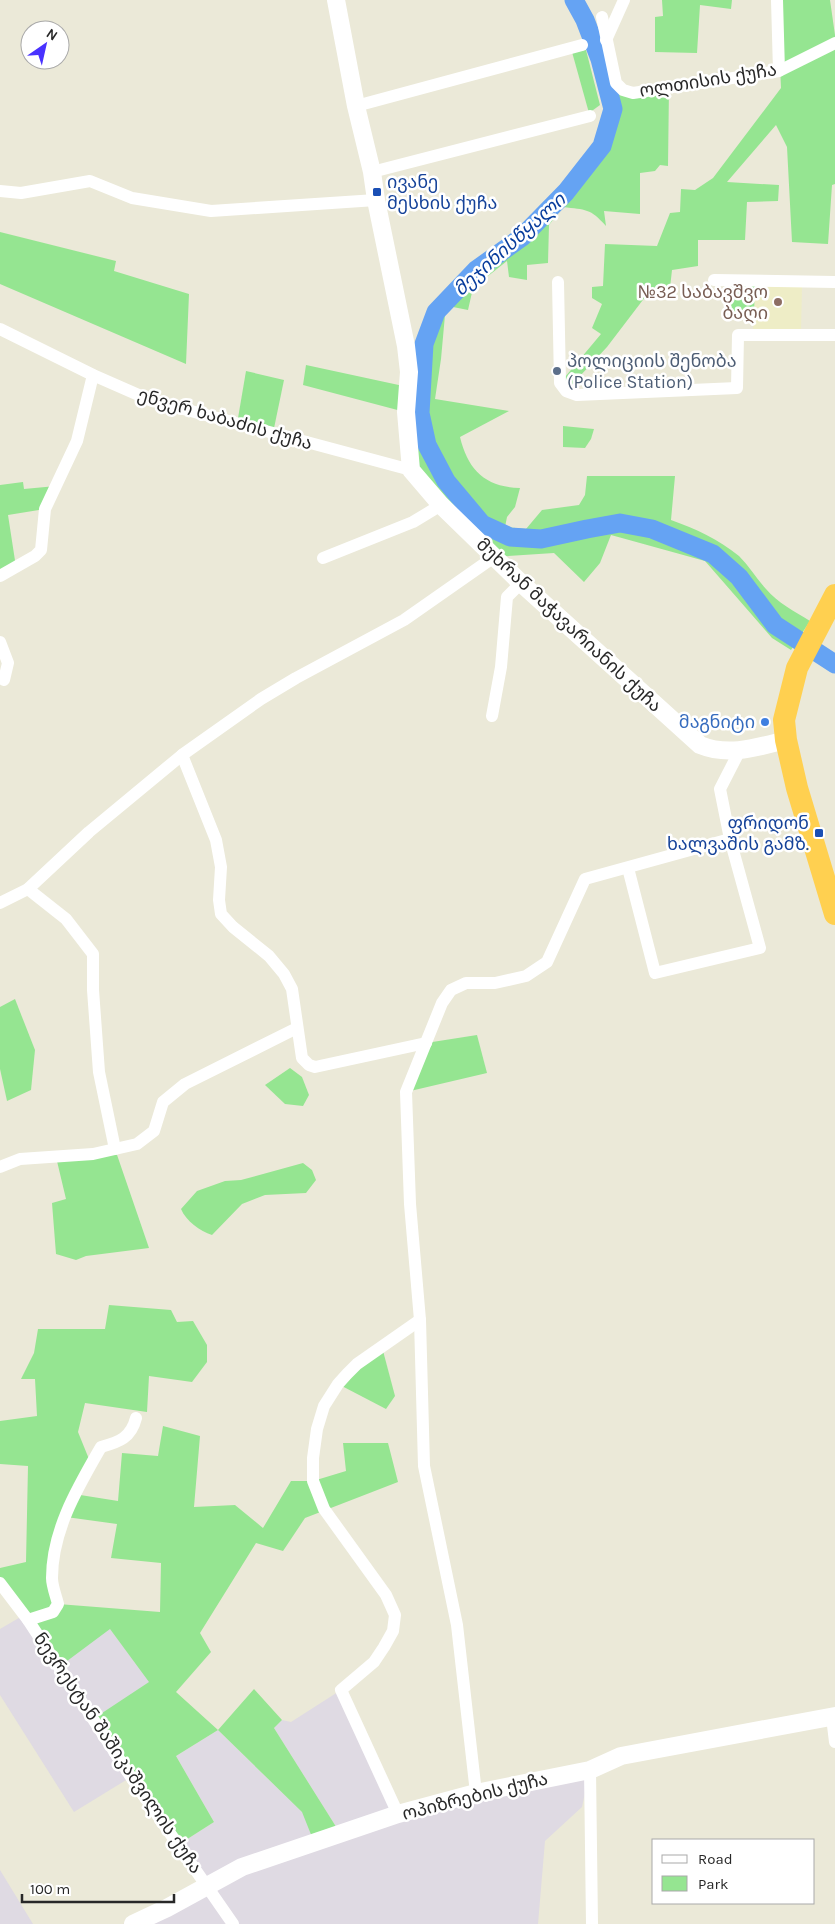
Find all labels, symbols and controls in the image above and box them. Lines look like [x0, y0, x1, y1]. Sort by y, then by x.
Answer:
north arrow [20, 20, 70, 70]
text: N [43, 25, 61, 44]
street label: ოლთისის ქუჩა [638, 58, 778, 102]
place label: ივანე მესხის ქუჩა [387, 171, 497, 214]
marker: ივანე მესხის ქუჩა [371, 186, 383, 198]
water label: მეჯინისწყალი [449, 188, 571, 301]
place label: №32 საბავშვო ბაღი [638, 281, 768, 324]
marker: №32 საბავშვო ბაღი [772, 296, 784, 308]
place label: პოლიციის შენობა (Police Station) [567, 350, 737, 393]
marker: პოლიციის შენობა (Police Station) [551, 365, 563, 377]
street label: ენვერ ხაბაძის ქუჩა [135, 383, 315, 455]
street label: მუხრან მაჭავარიანის ქუჩა [472, 533, 666, 717]
place label: მაგნიტი [679, 711, 755, 733]
marker: მაგნიტი [759, 716, 771, 728]
place label: ფრიდონ ხალვაშის გამზ. [667, 812, 809, 855]
marker: ფრიდონ ხალვაშის გამზ. [813, 827, 825, 839]
street label: ნევრესტან შაშიკაშვილის ქუჩა [29, 1628, 207, 1878]
street label: ოპიზრების ქუჩა [400, 1767, 550, 1825]
legend [652, 1839, 815, 1904]
text: Road [698, 1850, 733, 1868]
scale bar [22, 1872, 175, 1904]
text: Park [698, 1875, 728, 1893]
text: 100 m [30, 1880, 70, 1898]

